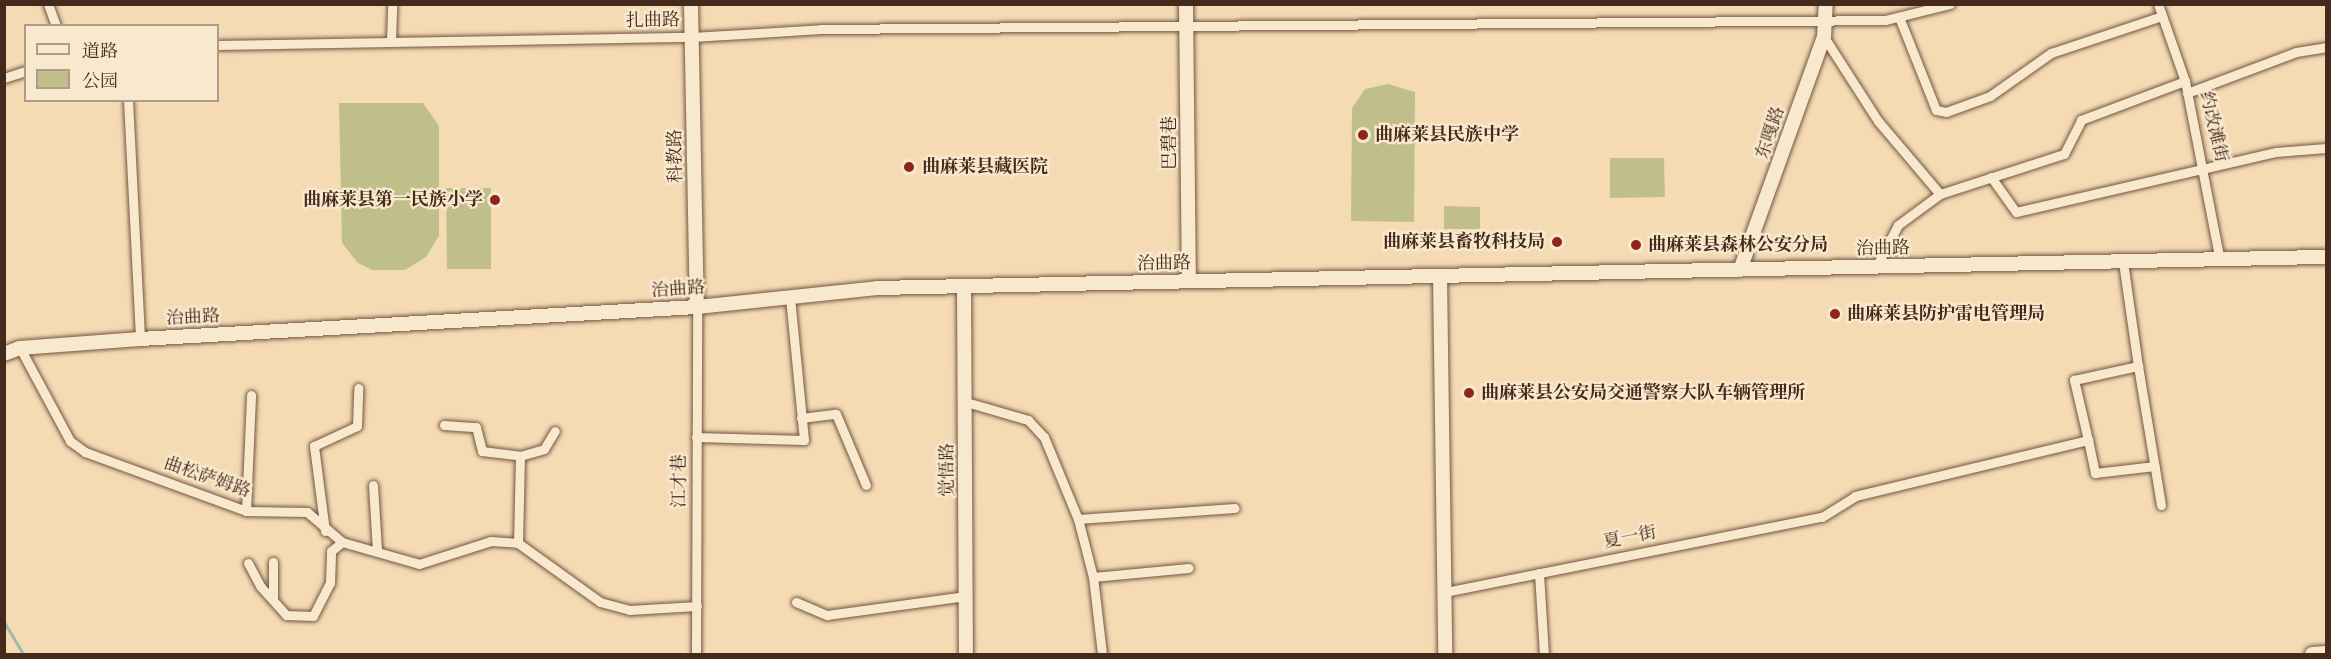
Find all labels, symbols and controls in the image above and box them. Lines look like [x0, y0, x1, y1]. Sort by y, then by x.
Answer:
street label: 扎曲路 [626, 10, 680, 32]
legend [24, 24, 219, 102]
text: 道路 [82, 43, 118, 61]
text: 公园 [82, 73, 118, 91]
street label: 约改滩街 [2194, 89, 2232, 165]
street label: 东嘎路 [1752, 104, 1790, 162]
street label: 巴碧巷 [1159, 116, 1181, 170]
place label: 曲麻莱县民族中学 [1375, 124, 1519, 146]
marker: 曲麻莱县民族中学 [1356, 128, 1370, 142]
street label: 科教路 [665, 129, 687, 183]
place label: 曲麻莱县藏医院 [922, 156, 1048, 178]
marker: 曲麻莱县藏医院 [900, 158, 918, 176]
place label: 曲麻莱县第一民族小学 [303, 189, 483, 211]
marker: 曲麻莱县第一民族小学 [488, 193, 502, 207]
place label: 曲麻莱县畜牧科技局 [1383, 231, 1545, 253]
place label: 曲麻莱县森林公安分局 [1648, 234, 1828, 256]
marker: 曲麻莱县畜牧科技局 [1550, 235, 1564, 249]
marker: 曲麻莱县森林公安分局 [1629, 238, 1643, 252]
street label: 治曲路 [1856, 238, 1910, 260]
street label: 治曲路 [1137, 253, 1191, 275]
street label: 治曲路 [650, 277, 706, 303]
place label: 曲麻莱县防护雷电管理局 [1847, 303, 2045, 325]
street label: 治曲路 [165, 306, 221, 330]
marker: 曲麻莱县防护雷电管理局 [1828, 307, 1842, 321]
place label: 曲麻莱县公安局交通警察大队车辆管理所 [1481, 382, 1805, 404]
marker: 曲麻莱县公安局交通警察大队车辆管理所 [1462, 386, 1476, 400]
street label: 觉悟路 [937, 443, 959, 497]
street label: 曲松萨姆路 [161, 453, 253, 503]
street label: 江才巷 [669, 454, 691, 508]
street label: 夏一街 [1601, 522, 1659, 554]

